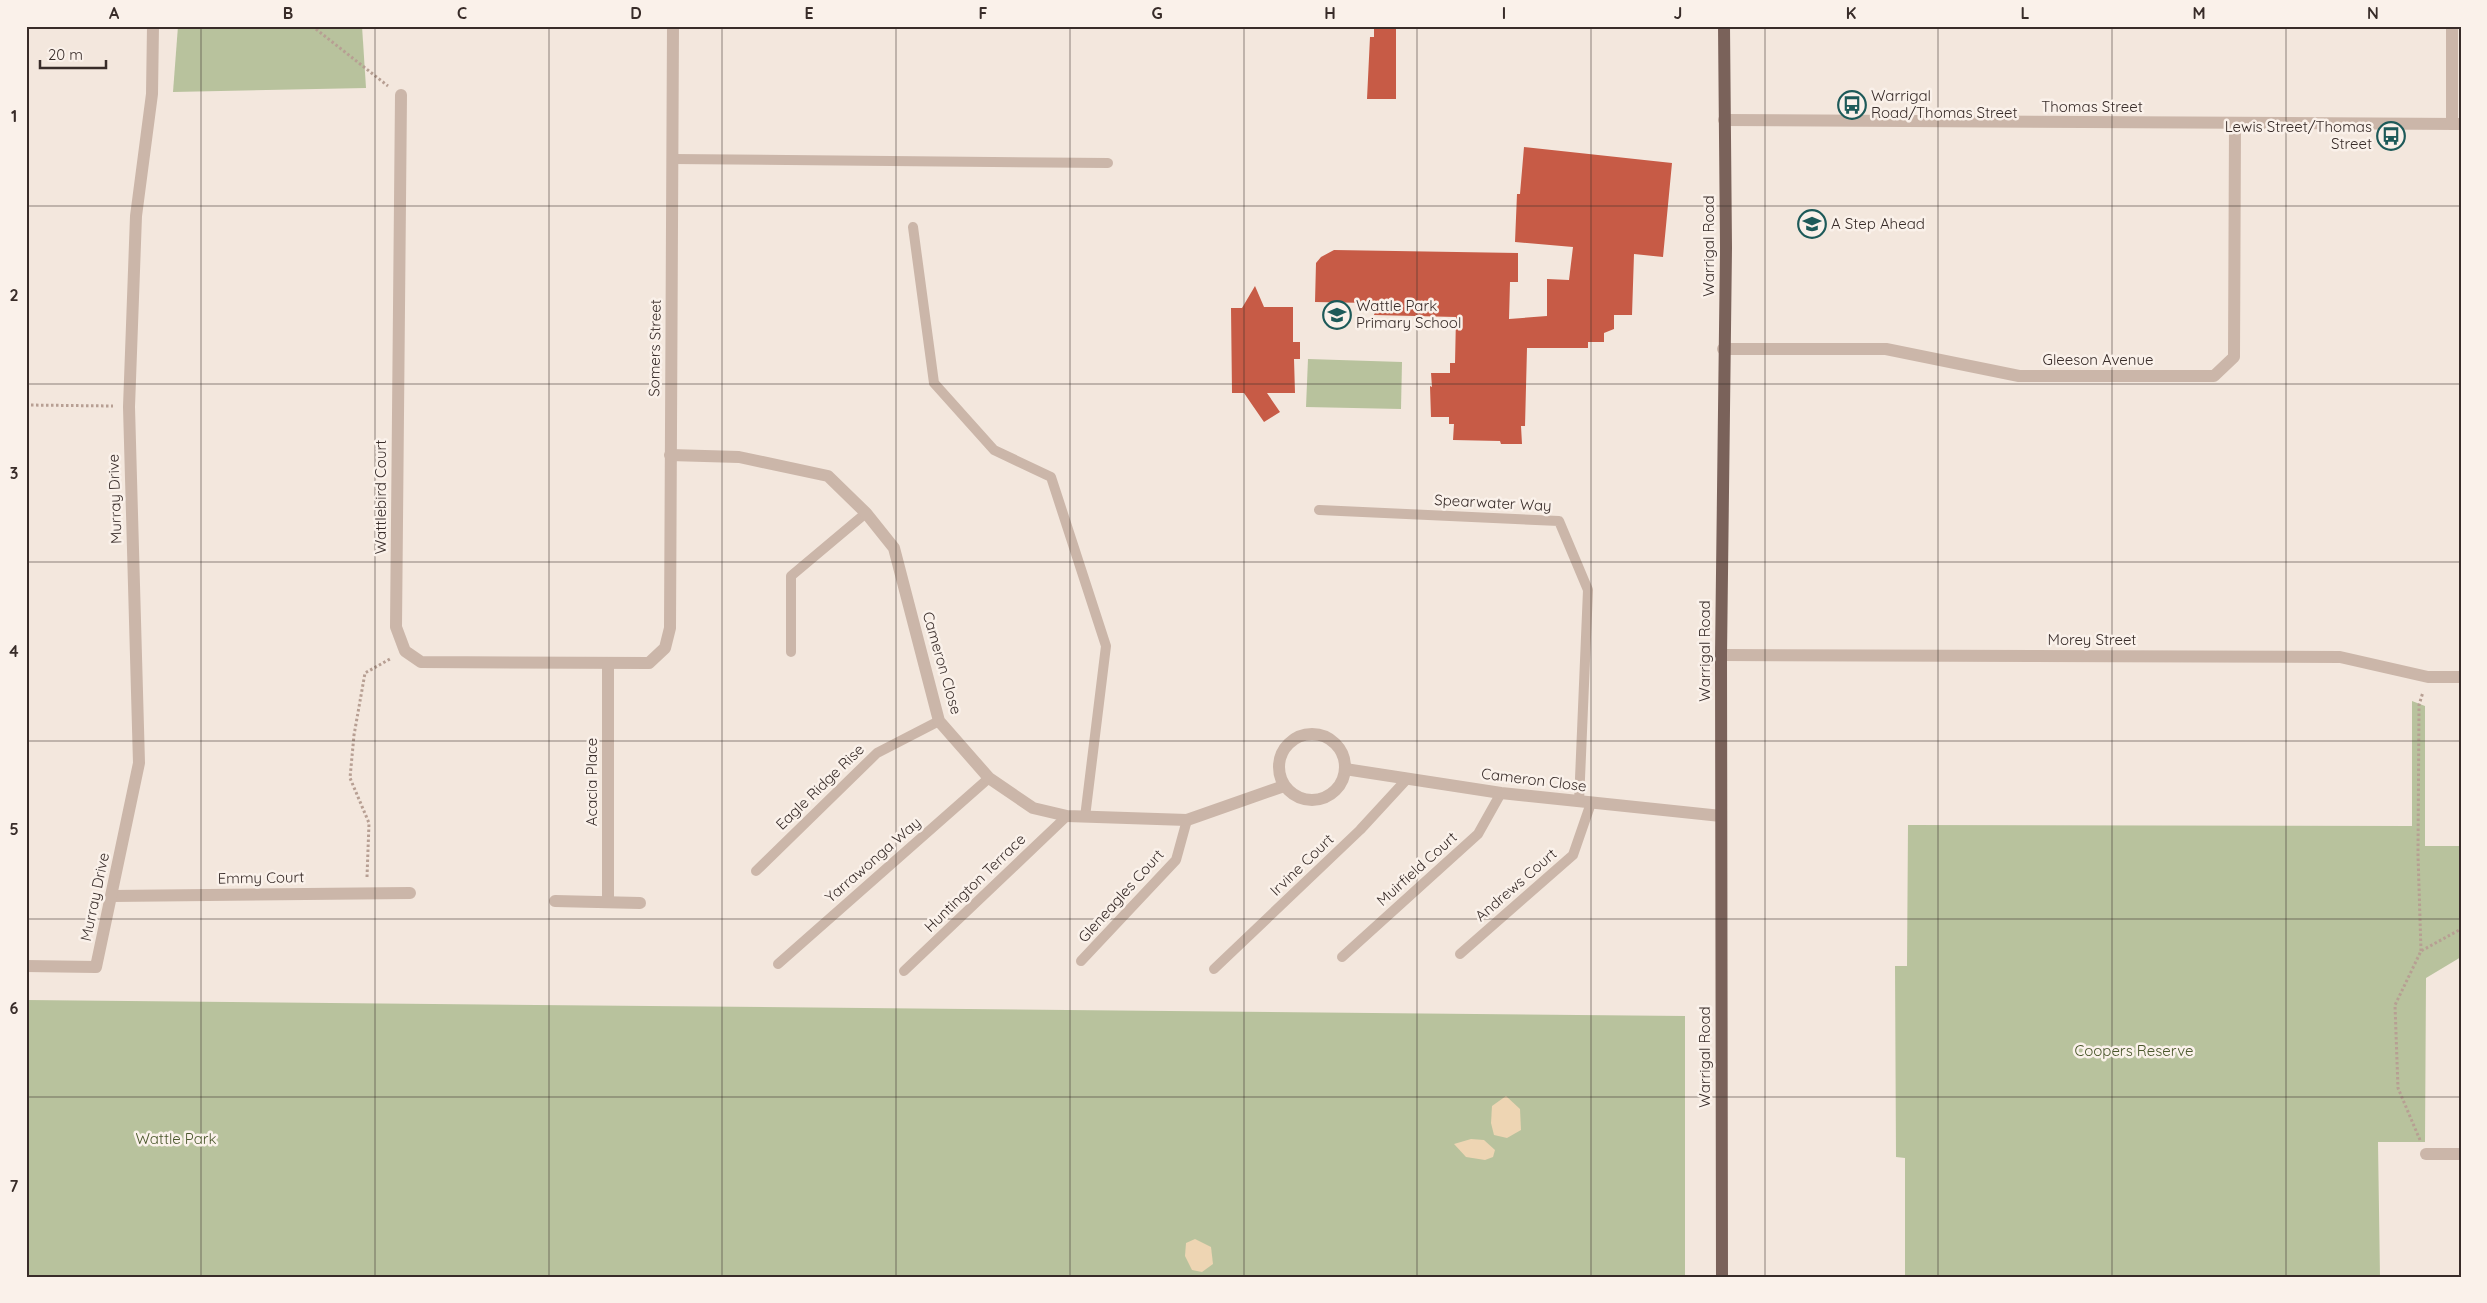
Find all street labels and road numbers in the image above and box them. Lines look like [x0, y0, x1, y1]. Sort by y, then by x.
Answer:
street label: Thomas Street [2041, 97, 2143, 116]
street label: Warrigal Road [1699, 195, 1718, 297]
street label: Somers Street [644, 299, 665, 397]
street label: Gleeson Avenue [2043, 350, 2153, 369]
street label: Wattlebird Court [371, 440, 390, 554]
street label: Murray Drive [103, 454, 126, 544]
street label: Spearwater Way [1434, 490, 1552, 515]
street label: Warrigal Road [1695, 600, 1714, 702]
street label: Cameron Close [919, 609, 966, 716]
street label: Morey Street [2048, 630, 2136, 649]
street label: Acacia Place [582, 738, 601, 826]
street label: Eagle Ridge Rise [771, 740, 868, 834]
street label: Cameron Close [1480, 764, 1588, 795]
street label: Yarrawonga Way [821, 813, 924, 906]
street label: Muirfield Court [1373, 828, 1461, 910]
street label: Huntington Terrace [920, 829, 1029, 936]
street label: Irvine Court [1266, 830, 1337, 900]
street label: Andrews Court [1471, 844, 1560, 925]
street label: Gleneagles Court [1074, 845, 1168, 946]
street label: Murray Drive [76, 851, 113, 943]
street label: Emmy Court [217, 867, 304, 888]
street label: Warrigal Road [1695, 1006, 1714, 1108]

